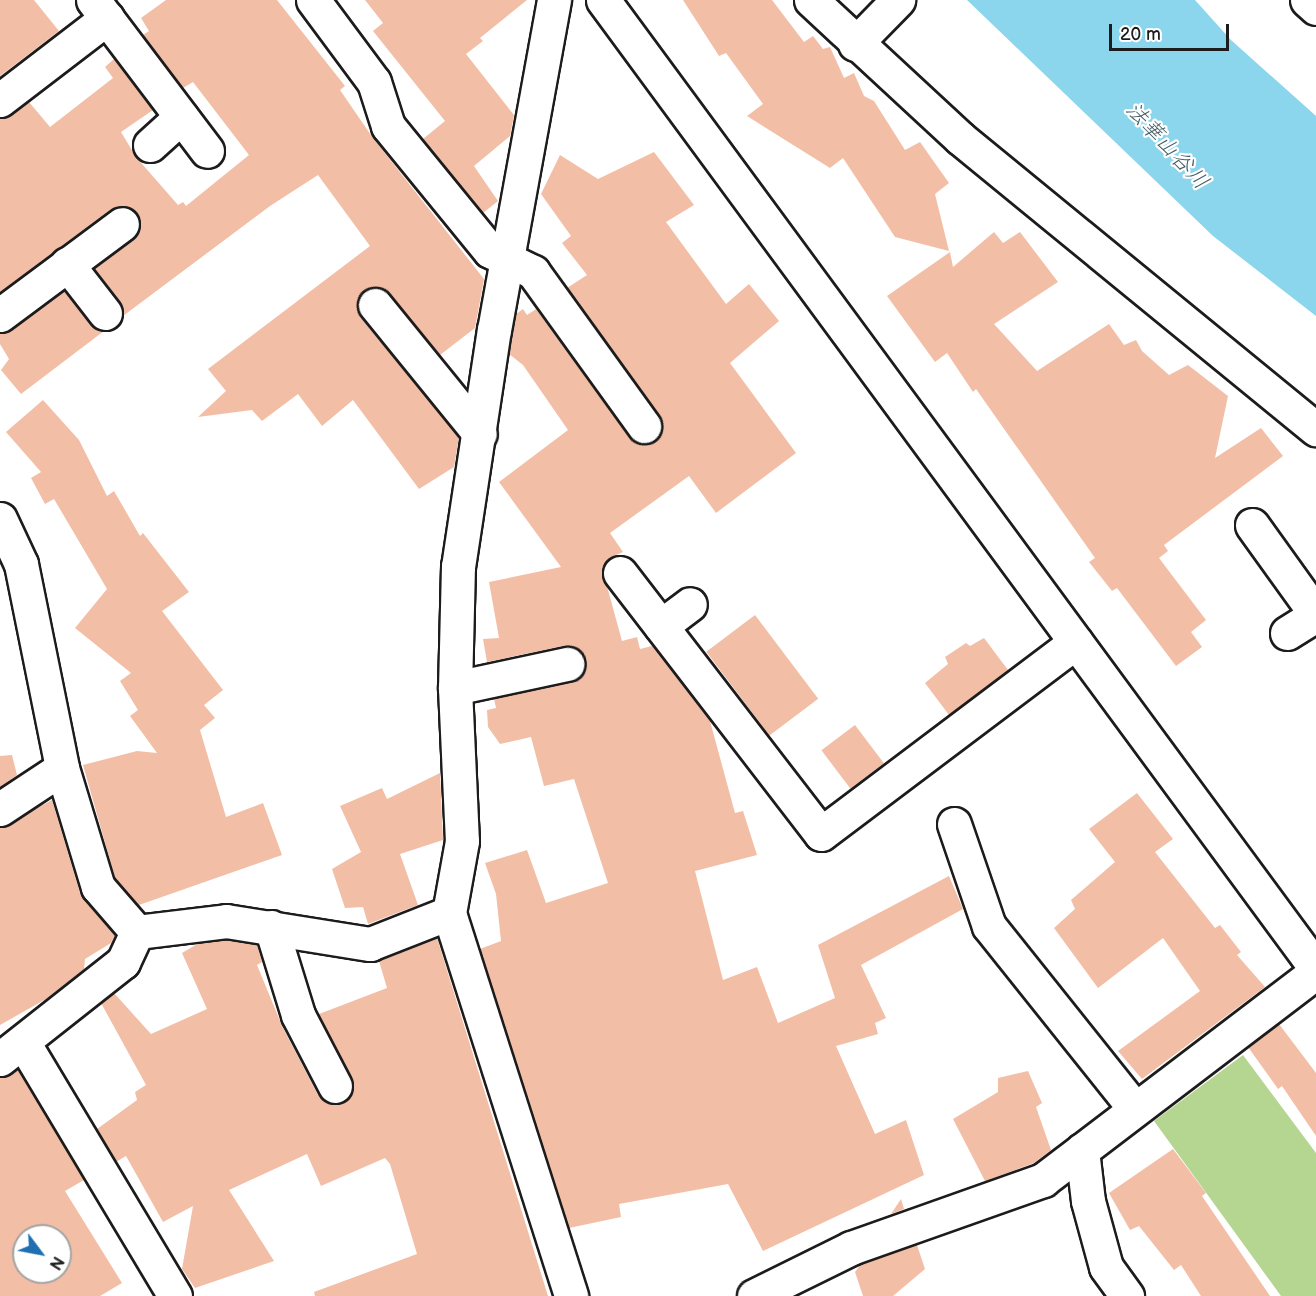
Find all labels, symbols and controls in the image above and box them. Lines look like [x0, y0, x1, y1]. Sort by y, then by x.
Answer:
scale bar [1112, 12, 1232, 50]
text: 20 m [1120, 24, 1161, 45]
water label: 法華山谷川 [1120, 97, 1214, 195]
north arrow [12, 1224, 72, 1284]
text: N [45, 1253, 67, 1273]

